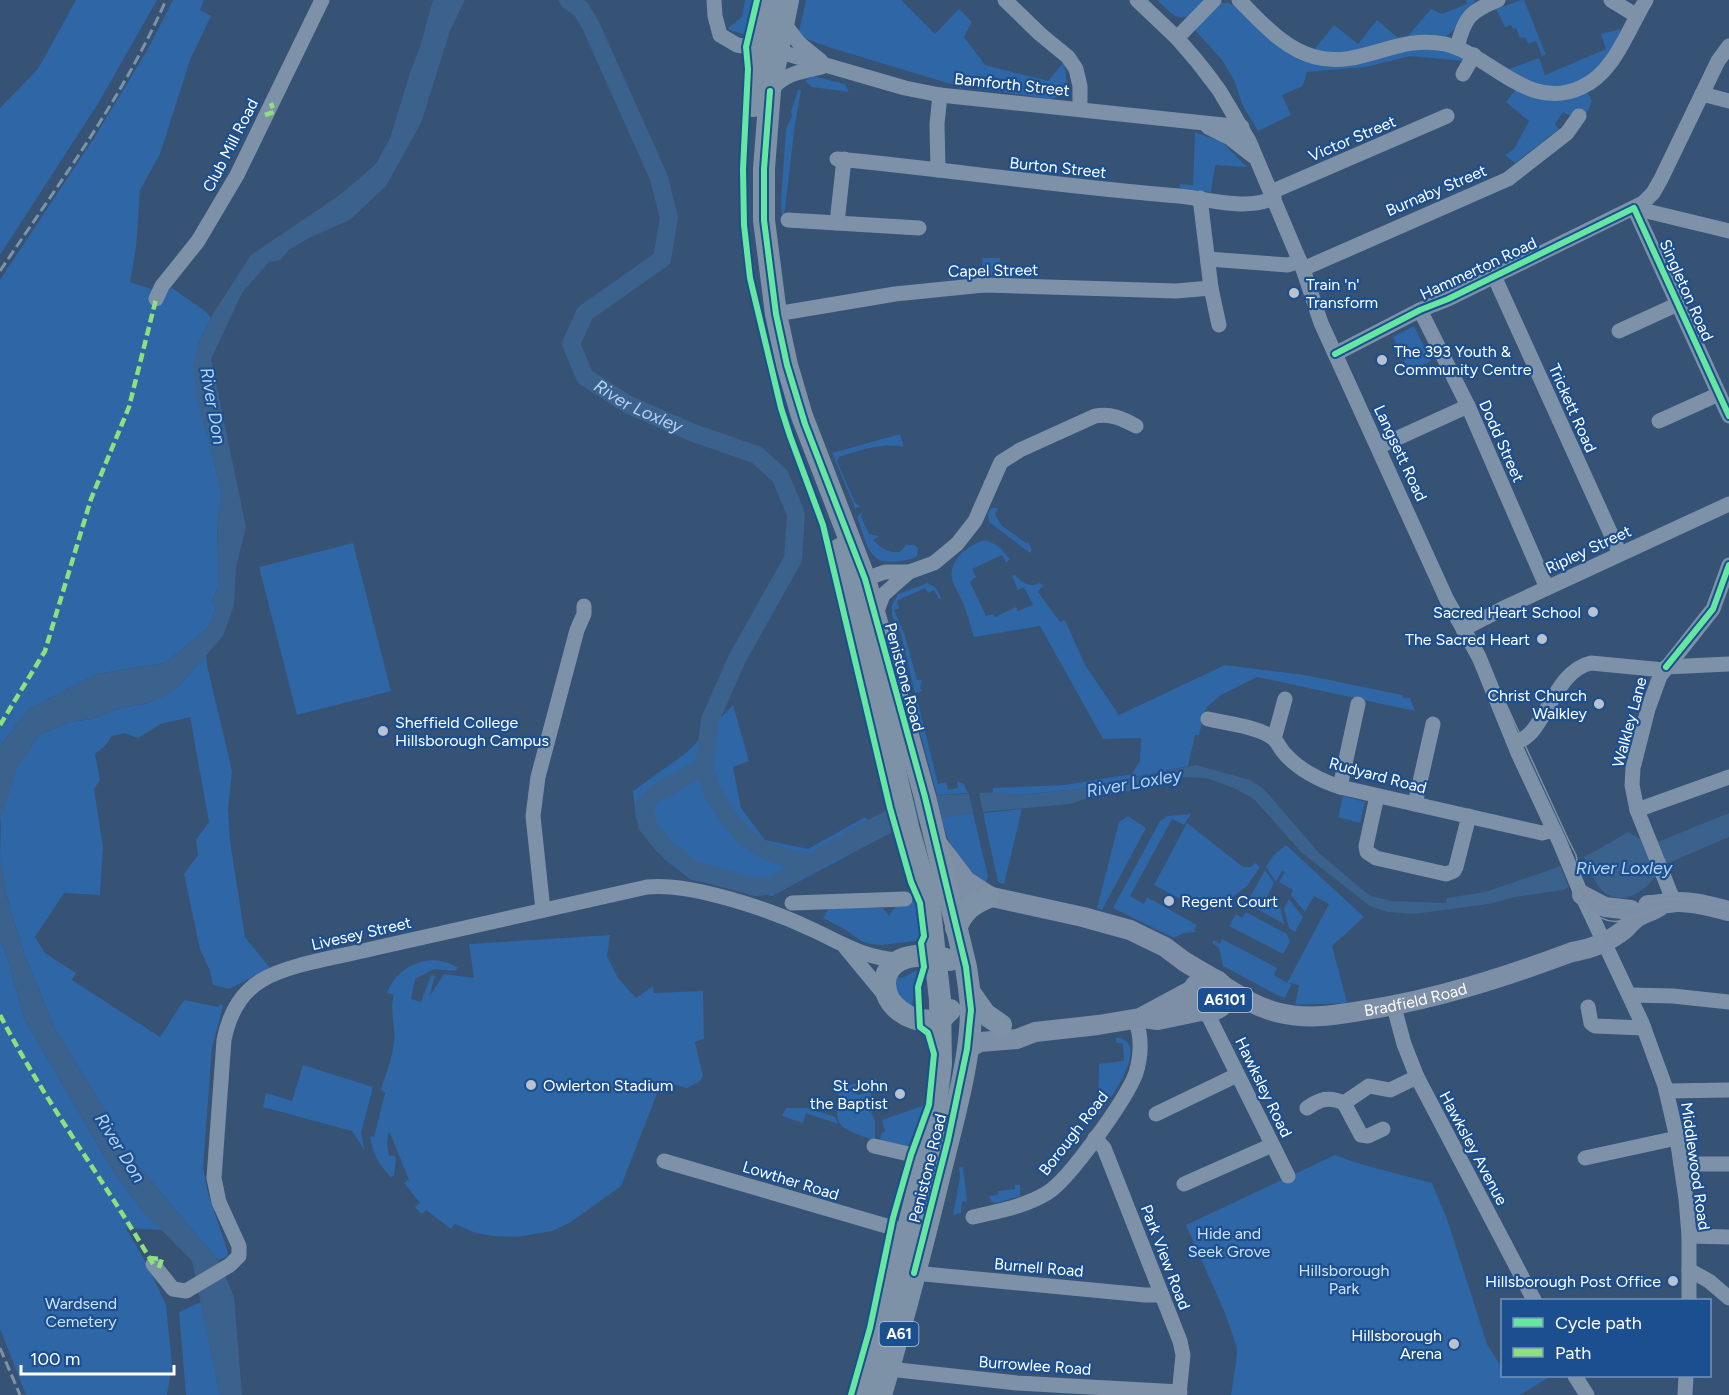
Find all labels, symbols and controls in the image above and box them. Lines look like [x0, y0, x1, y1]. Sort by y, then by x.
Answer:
street label: Bamforth Street [953, 69, 1071, 100]
street label: Club Mill Road [199, 95, 262, 195]
street label: Victor Street [1306, 112, 1399, 165]
street label: Burton Street [1009, 153, 1107, 182]
street label: Burnaby Street [1383, 161, 1489, 220]
street label: Hammerton Road [1417, 233, 1540, 304]
street label: Singleton Road [1656, 236, 1717, 344]
street label: Capel Street [948, 260, 1038, 281]
place label: Train 'n' Transform [1306, 275, 1378, 312]
marker: Train 'n' Transform [1287, 286, 1301, 300]
place label: The 393 Youth & Community Centre [1394, 342, 1532, 379]
marker: The 393 Youth & Community Centre [1375, 353, 1389, 367]
street label: Trickett Road [1545, 361, 1601, 455]
water label: River Don [195, 366, 231, 446]
water label: River Loxley [590, 375, 687, 439]
street label: Dodd Street [1475, 397, 1528, 485]
street label: Langsett Road [1370, 402, 1431, 504]
street label: Ripley Street [1542, 521, 1634, 578]
place label: Sacred Heart School [1433, 603, 1581, 622]
marker: Sacred Heart School [1586, 605, 1600, 619]
street label: Penistone Road [881, 621, 928, 734]
place label: The Sacred Heart [1405, 630, 1530, 649]
marker: The Sacred Heart [1535, 632, 1549, 646]
street label: Walkley Lane [1608, 675, 1651, 769]
place label: Christ Church Walkley [1488, 686, 1588, 723]
marker: Christ Church Walkley [1592, 697, 1606, 711]
place label: Sheffield College Hillsborough Campus [395, 713, 549, 750]
marker: Sheffield College Hillsborough Campus [376, 724, 390, 738]
street label: Rudyard Road [1327, 753, 1429, 798]
water label: River Loxley [1085, 764, 1185, 802]
water label: River Loxley [1576, 857, 1674, 879]
place label: Regent Court [1181, 892, 1278, 911]
marker: Regent Court [1162, 894, 1176, 908]
street label: Livesey Street [309, 913, 413, 954]
street label: Bradfield Road [1363, 979, 1469, 1020]
road number: A6101 [1198, 988, 1252, 1012]
street label: Hawksley Road [1231, 1034, 1296, 1140]
place label: Owlerton Stadium [543, 1076, 673, 1095]
place label: St John the Baptist [810, 1076, 888, 1113]
marker: Owlerton Stadium [524, 1078, 538, 1092]
marker: St John the Baptist [893, 1087, 907, 1101]
street label: Borough Road [1035, 1087, 1112, 1179]
street label: Hawksley Avenue [1436, 1088, 1512, 1209]
street label: Middlewood Road [1677, 1101, 1714, 1231]
water label: River Don [90, 1109, 150, 1187]
street label: Penistone Road [905, 1112, 950, 1225]
street label: Lowther Road [740, 1157, 841, 1204]
street label: Park View Road [1137, 1202, 1194, 1312]
park label: Hide and Seek Grove [1188, 1224, 1271, 1261]
street label: Burnell Road [993, 1254, 1084, 1281]
park label: Hillsborough Park [1299, 1261, 1389, 1298]
place label: Hillsborough Post Office [1485, 1272, 1661, 1291]
marker: Hillsborough Post Office [1666, 1274, 1680, 1288]
park label: Wardsend Cemetery [45, 1294, 117, 1331]
legend [1501, 1299, 1711, 1377]
text: Cycle path [1555, 1312, 1642, 1334]
road number: A61 [880, 1322, 918, 1346]
place label: Hillsborough Arena [1351, 1326, 1442, 1363]
marker: Hillsborough Arena [1447, 1337, 1461, 1351]
scale bar [21, 1338, 174, 1376]
text: Path [1555, 1342, 1591, 1364]
text: 100 m [30, 1348, 80, 1370]
street label: Burrowlee Road [978, 1352, 1092, 1379]

